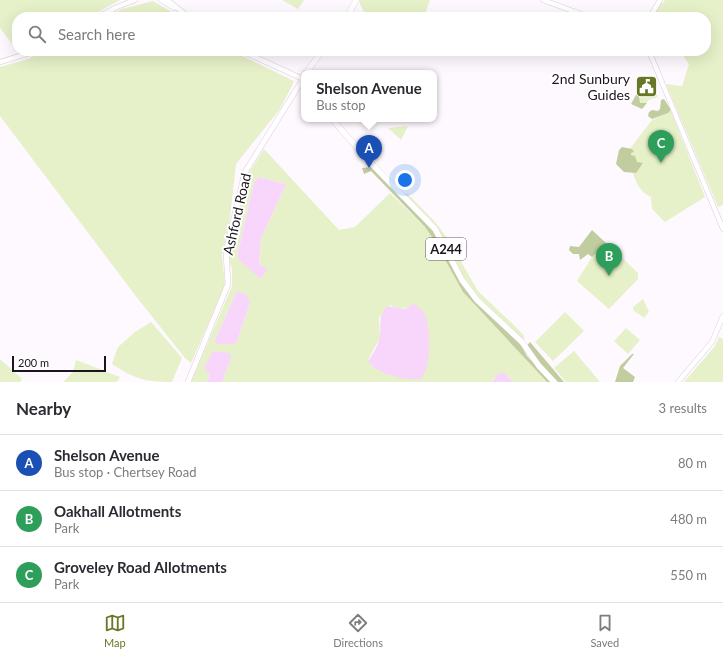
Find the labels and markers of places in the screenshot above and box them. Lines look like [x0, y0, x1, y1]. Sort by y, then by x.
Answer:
place label: 2nd Sunbury Guides [552, 70, 631, 103]
public building icon: 2nd Sunbury Guides [633, 74, 659, 100]
pin: C [648, 130, 674, 163]
pin: A [356, 135, 382, 168]
pin: B [596, 243, 622, 276]

